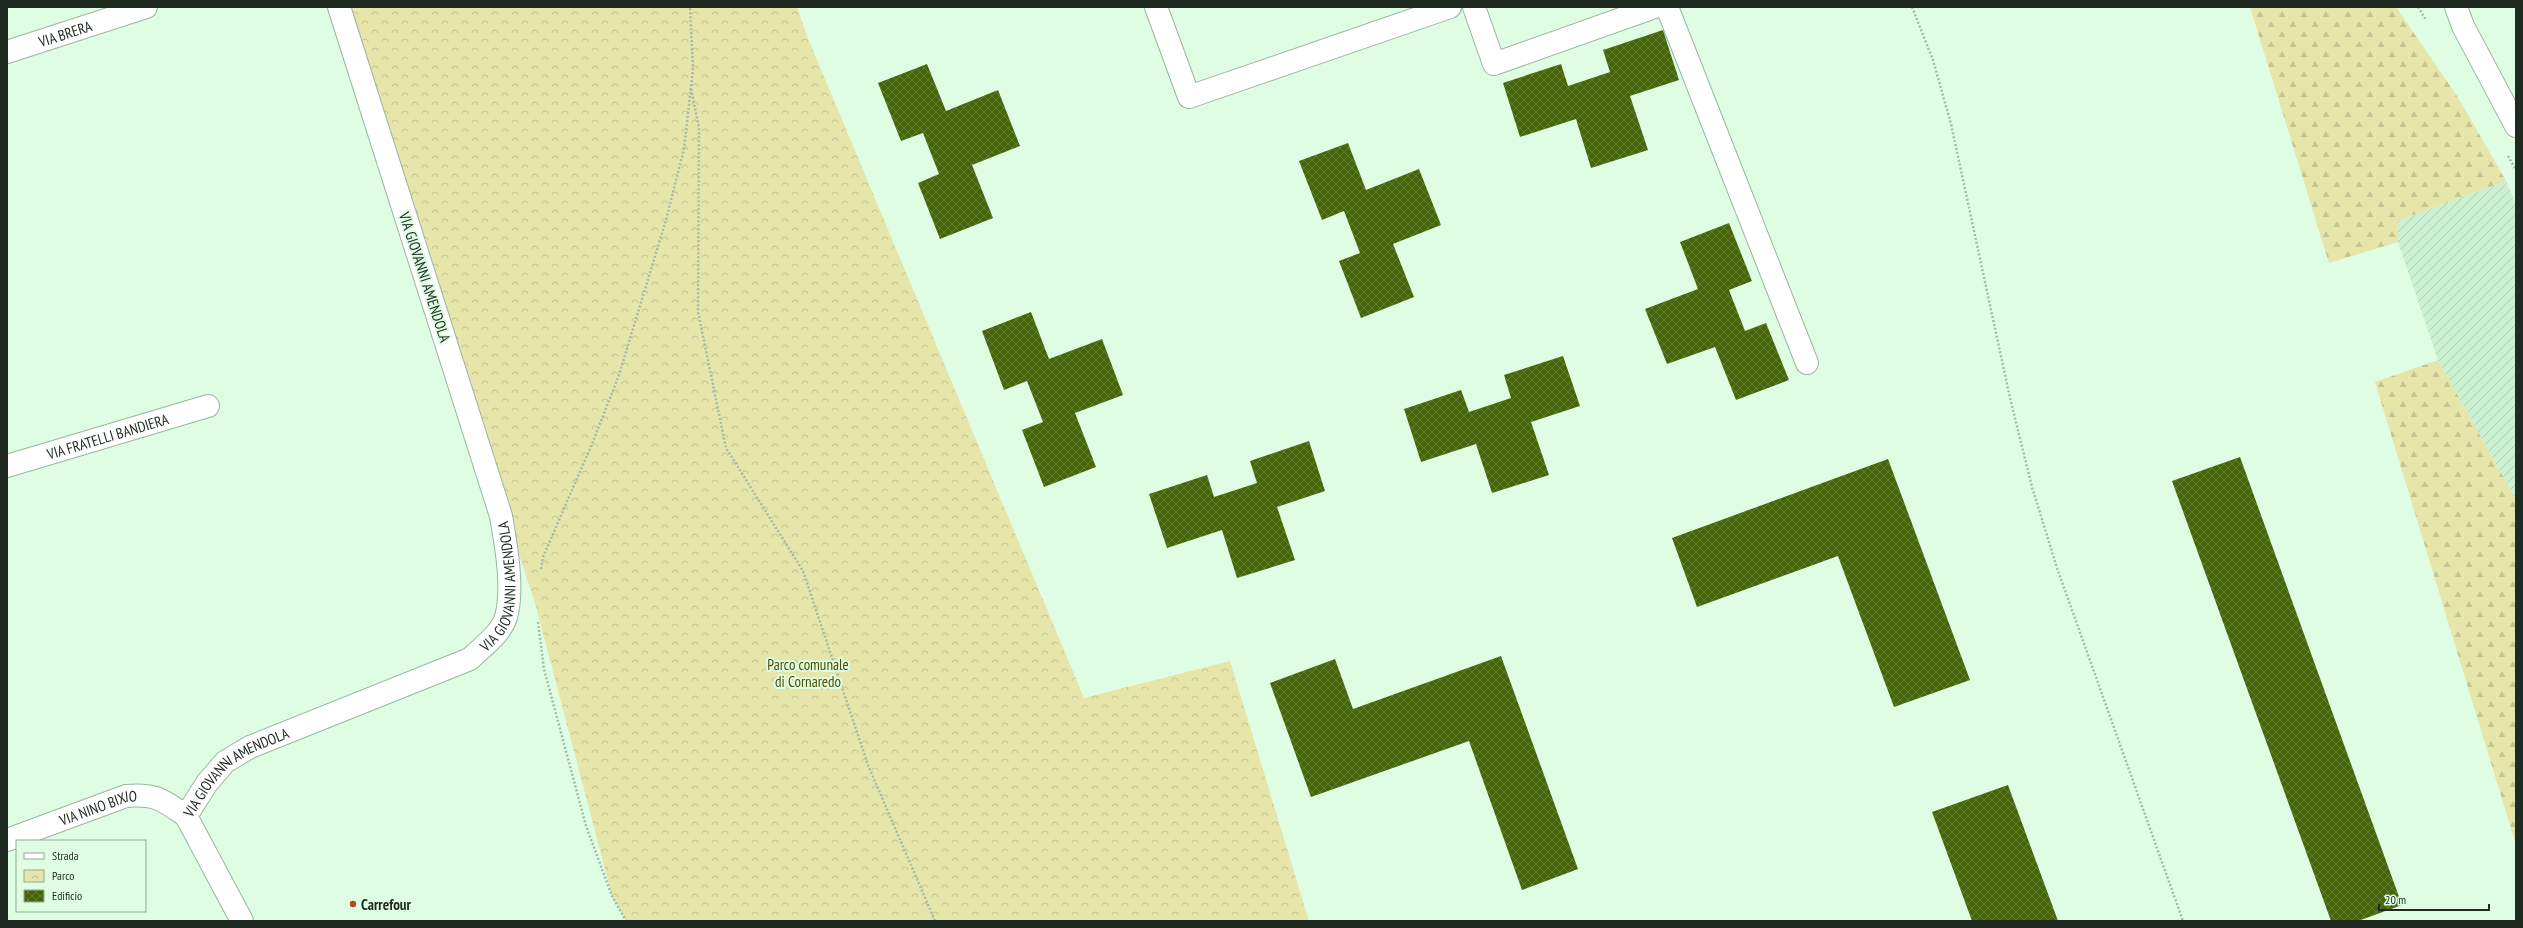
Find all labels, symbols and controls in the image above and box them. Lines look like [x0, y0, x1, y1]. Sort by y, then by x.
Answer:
street label: VIA BRERA [35, 15, 95, 51]
street label: VIA GIOVANNI AMENDOLA [395, 209, 455, 345]
street label: VIA FRATELLI BANDIERA [44, 409, 172, 463]
street label: VIA GIOVANNI AMENDOLA [475, 519, 519, 656]
park label: Parco comunale di Cornaredo [767, 655, 849, 691]
street label: VIA GIOVANNI AMENDOLA [178, 723, 292, 821]
street label: VIA NINO BIXIO [56, 786, 137, 830]
legend [16, 840, 146, 912]
text: Strada [52, 848, 79, 863]
text: Parco [52, 868, 74, 883]
scale bar [2379, 886, 2489, 912]
text: Edificio [52, 888, 82, 903]
text: 20 m [2385, 892, 2406, 907]
place label: Carrefour [361, 895, 412, 914]
marker: Carrefour [348, 899, 358, 909]

